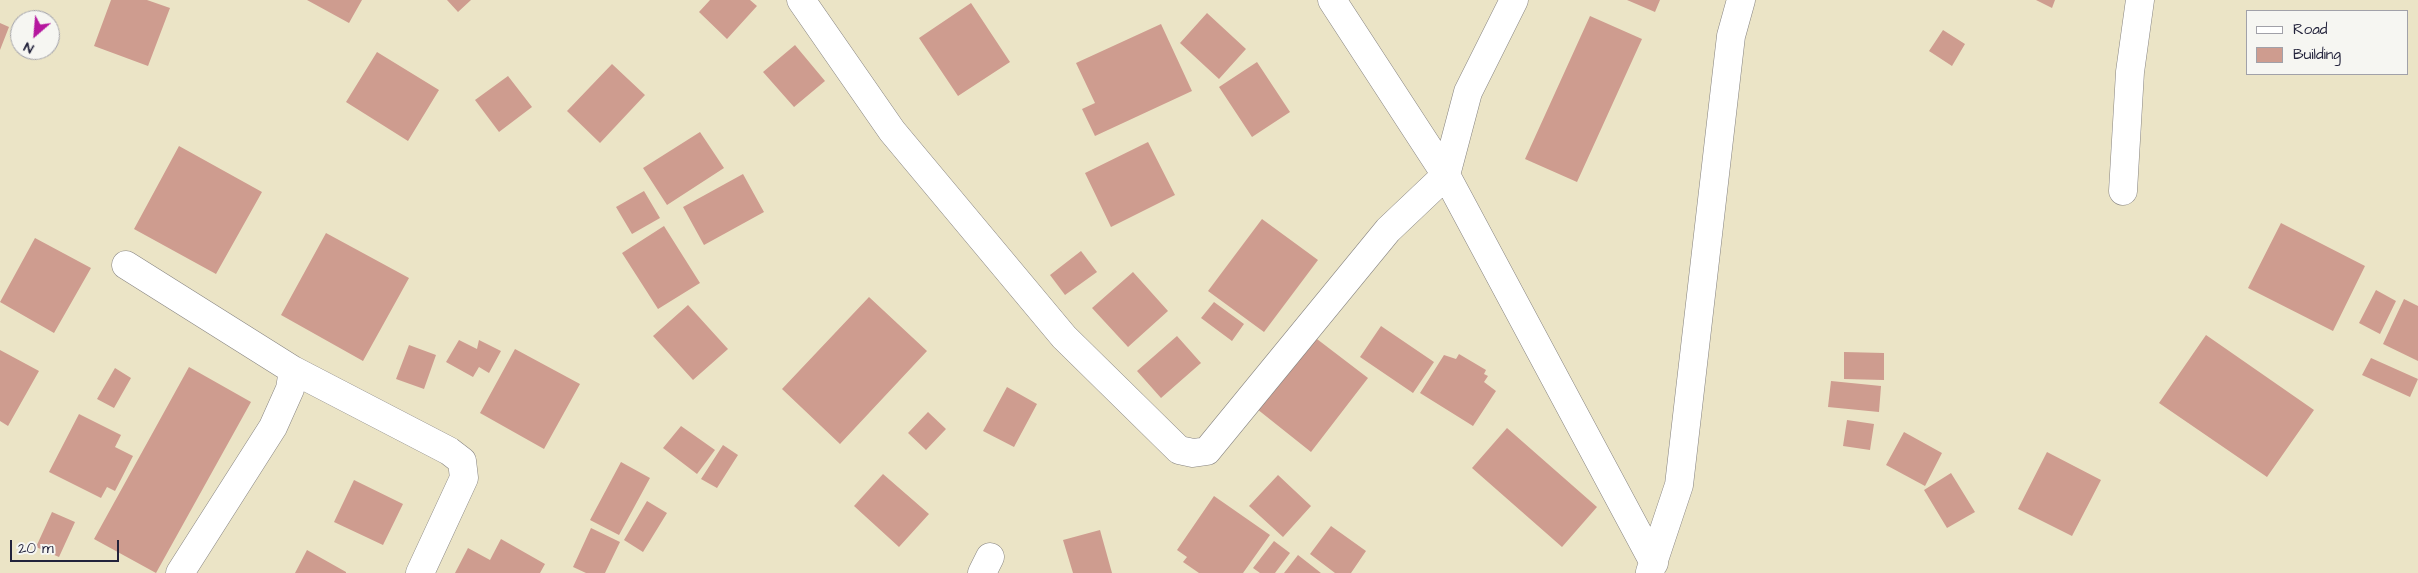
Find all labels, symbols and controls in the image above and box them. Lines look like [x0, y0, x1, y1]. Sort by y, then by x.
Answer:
north arrow [10, 10, 60, 60]
legend [2246, 10, 2408, 75]
text: Road [2293, 19, 2327, 40]
text: N [20, 37, 37, 58]
text: Building [2293, 44, 2341, 65]
scale bar [12, 530, 121, 562]
text: 20 m [18, 538, 54, 559]

